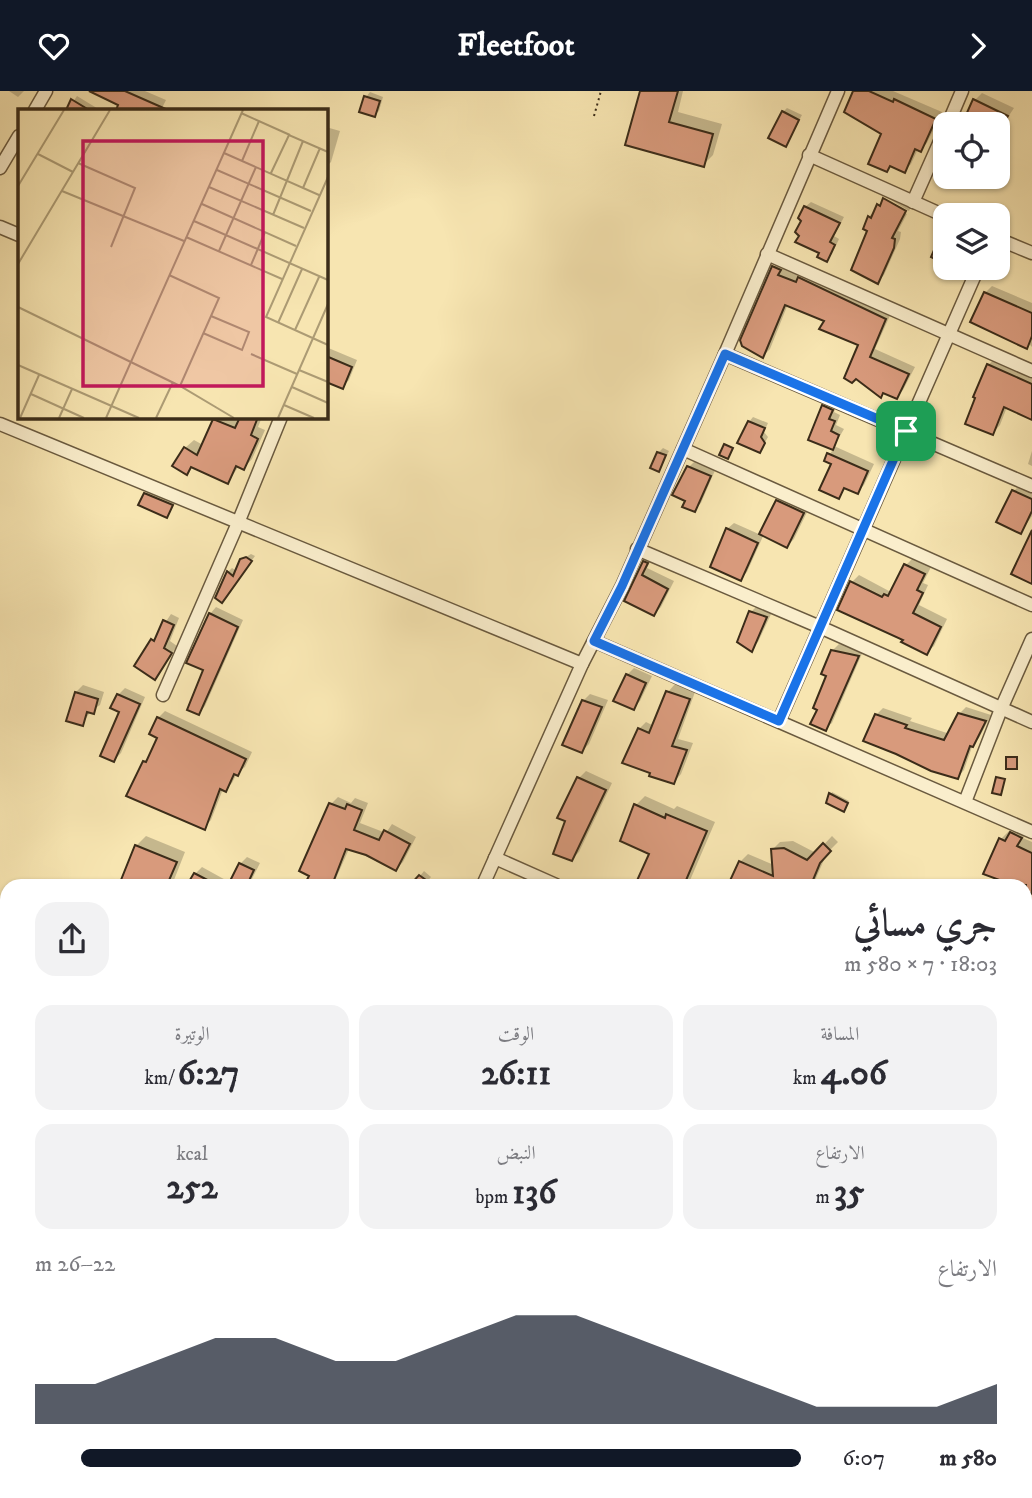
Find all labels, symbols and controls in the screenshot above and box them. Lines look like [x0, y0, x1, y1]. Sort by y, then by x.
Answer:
text: Fleetfoot [457, 26, 575, 66]
icon: heart [35, 27, 73, 65]
icon: forward [959, 27, 997, 65]
inset map [18, 109, 327, 418]
map controls [933, 112, 1010, 280]
button: locate [933, 112, 1010, 189]
button: layers [933, 203, 1010, 280]
pin [876, 401, 936, 461]
icon: arrive [887, 412, 925, 450]
text: جري مسائي [853, 900, 997, 948]
button: share [35, 902, 109, 976]
text: 18:03 · 7 × 580 m [844, 950, 997, 979]
text: الوتيرة [174, 1023, 210, 1046]
text: الوقت [498, 1023, 534, 1046]
text: المسافة [821, 1023, 859, 1046]
text: 6:27 [177, 1052, 240, 1096]
text: 26:11 [481, 1052, 551, 1096]
text: 4.06 [821, 1052, 887, 1096]
text: /km [144, 1067, 177, 1090]
text: km [793, 1067, 821, 1090]
text: النبض [496, 1142, 536, 1165]
text: الارتفاع [815, 1142, 865, 1165]
text: kcal [176, 1143, 208, 1166]
text: 252 [166, 1166, 218, 1210]
text: 136 [512, 1171, 556, 1215]
text: 35 [834, 1171, 864, 1215]
text: bpm [476, 1186, 512, 1209]
text: m [816, 1186, 834, 1209]
text: 22–26 m [35, 1250, 115, 1279]
text: الارتفاع [937, 1255, 997, 1284]
text: 6:07 [843, 1444, 885, 1473]
text: 580 m [940, 1444, 997, 1473]

